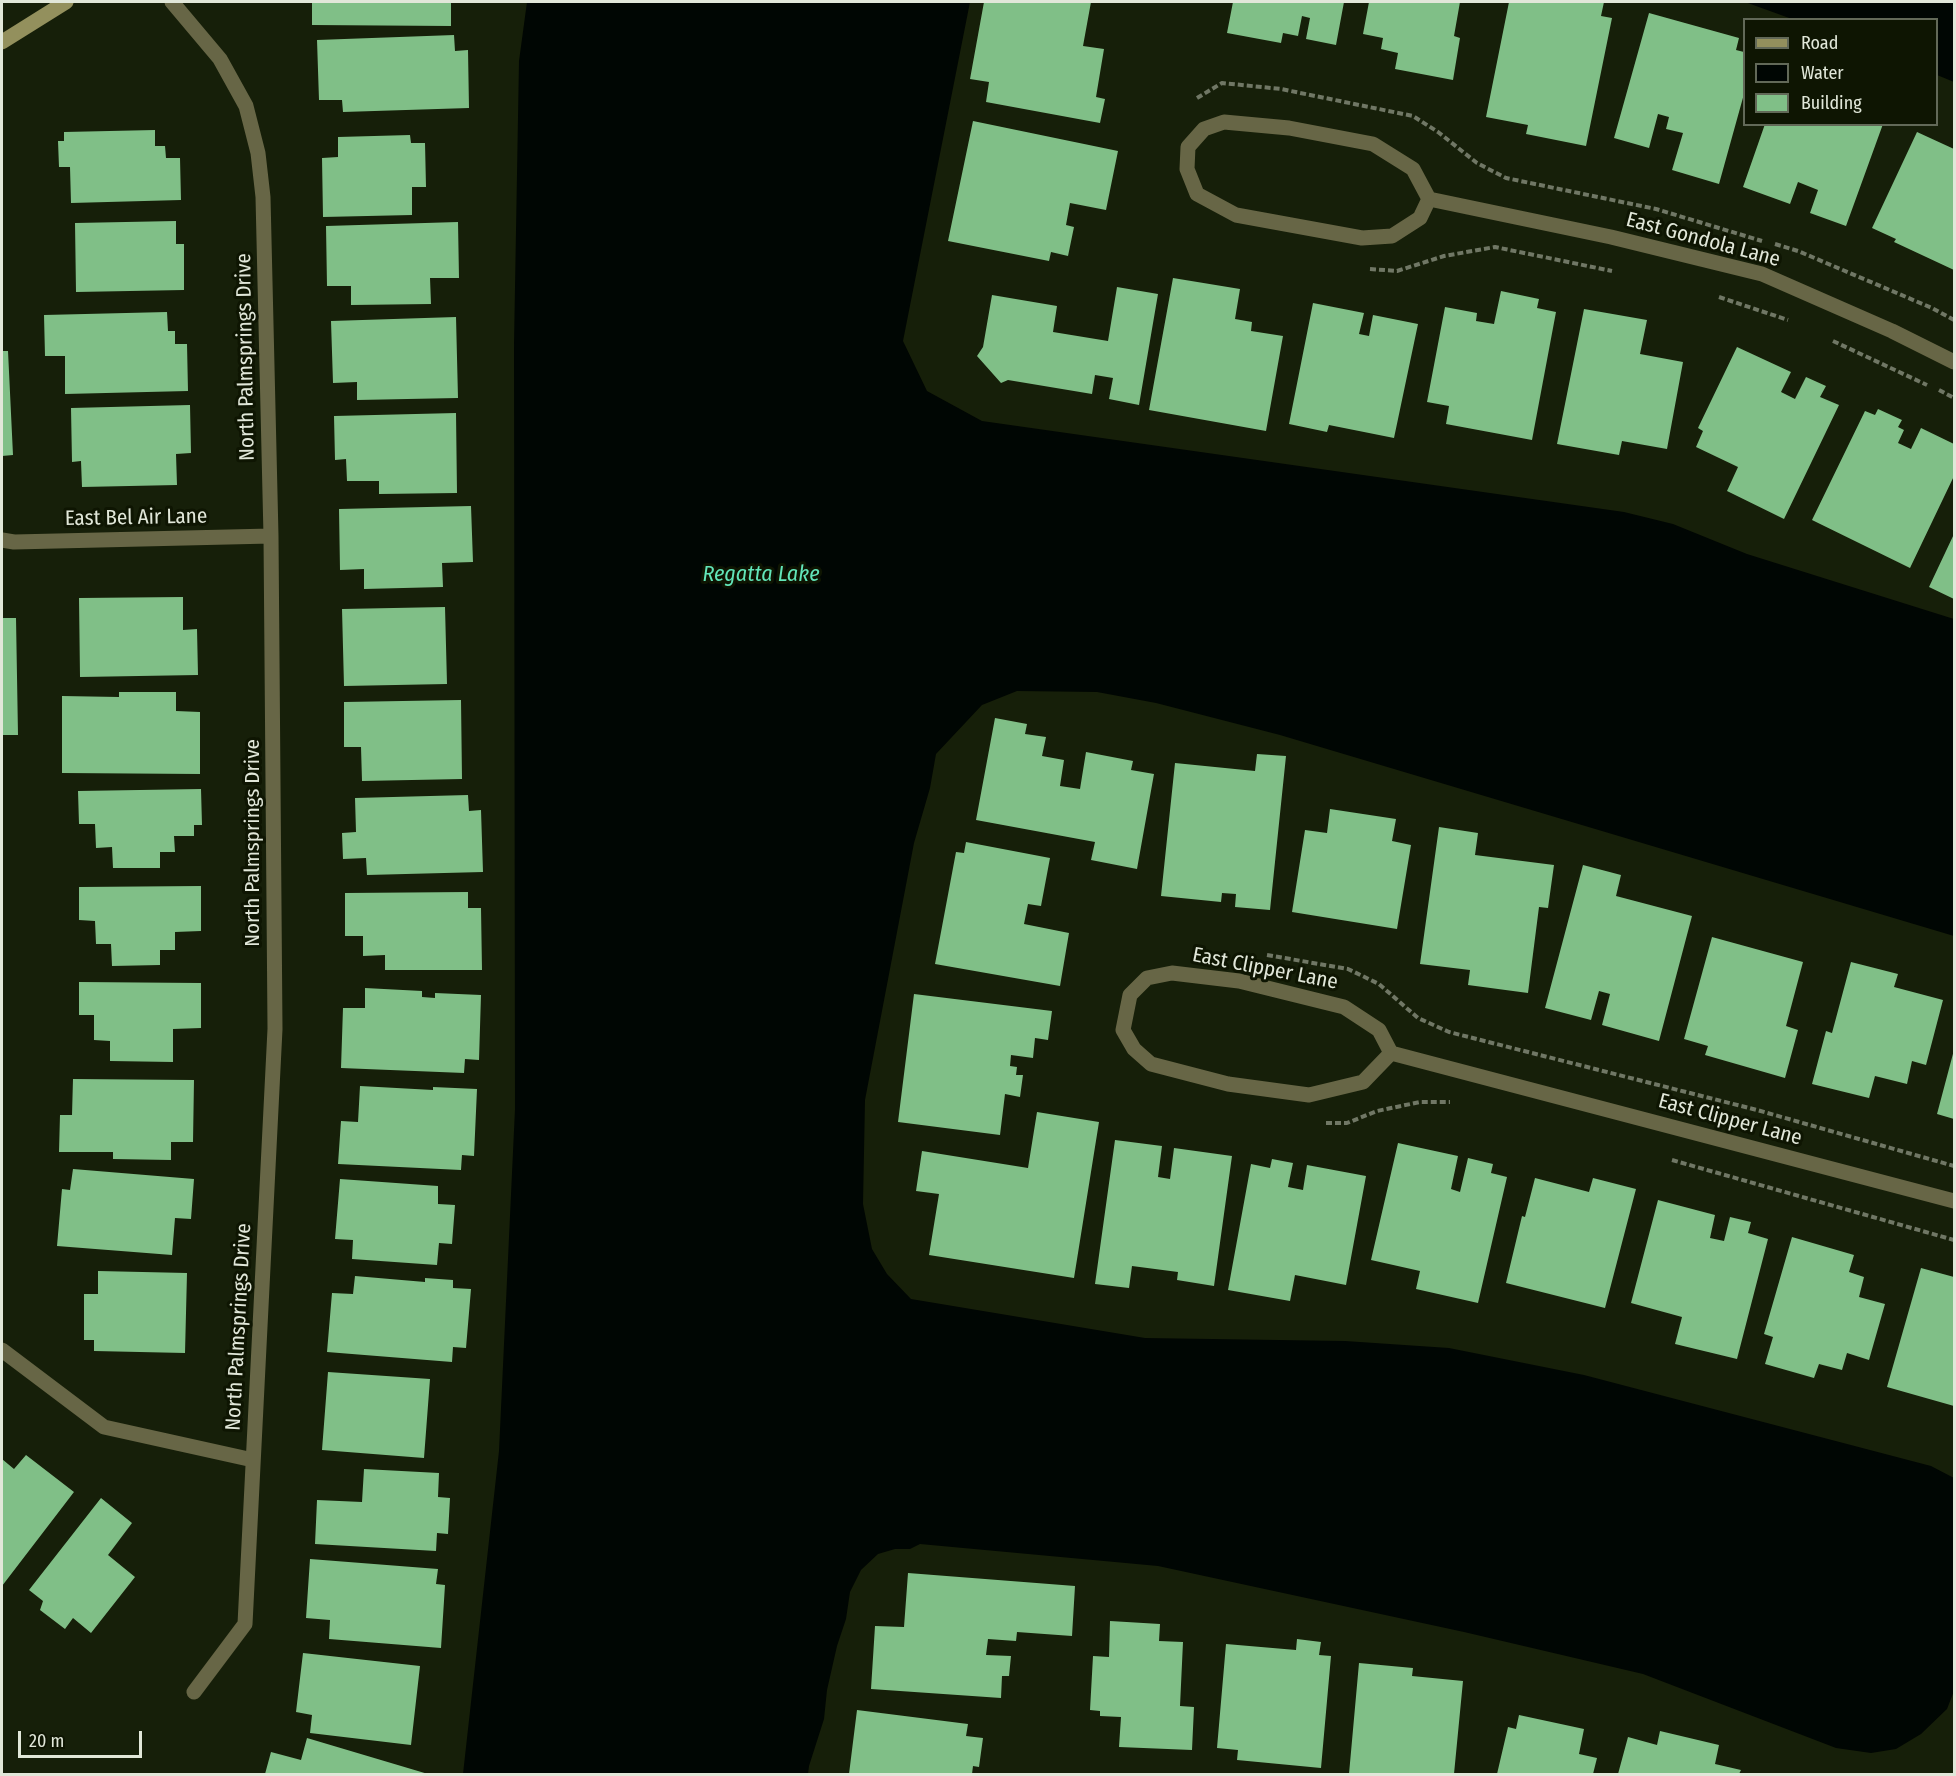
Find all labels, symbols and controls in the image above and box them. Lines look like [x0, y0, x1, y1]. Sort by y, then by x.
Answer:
legend [1743, 18, 1938, 126]
text: Road [1801, 32, 1838, 54]
text: Water [1801, 62, 1844, 84]
text: Building [1801, 92, 1862, 114]
street label: East Gondola Lane [1623, 207, 1783, 273]
street label: North Palmsprings Drive [232, 253, 260, 461]
street label: East Bel Air Lane [65, 504, 207, 532]
water label: Regatta Lake [702, 562, 820, 588]
street label: North Palmsprings Drive [240, 739, 266, 947]
street label: East Clipper Lane [1190, 943, 1340, 995]
street label: East Clipper Lane [1655, 1089, 1805, 1151]
street label: North Palmsprings Drive [221, 1223, 257, 1431]
scale bar [21, 1719, 146, 1757]
text: 20 m [29, 1730, 64, 1752]

